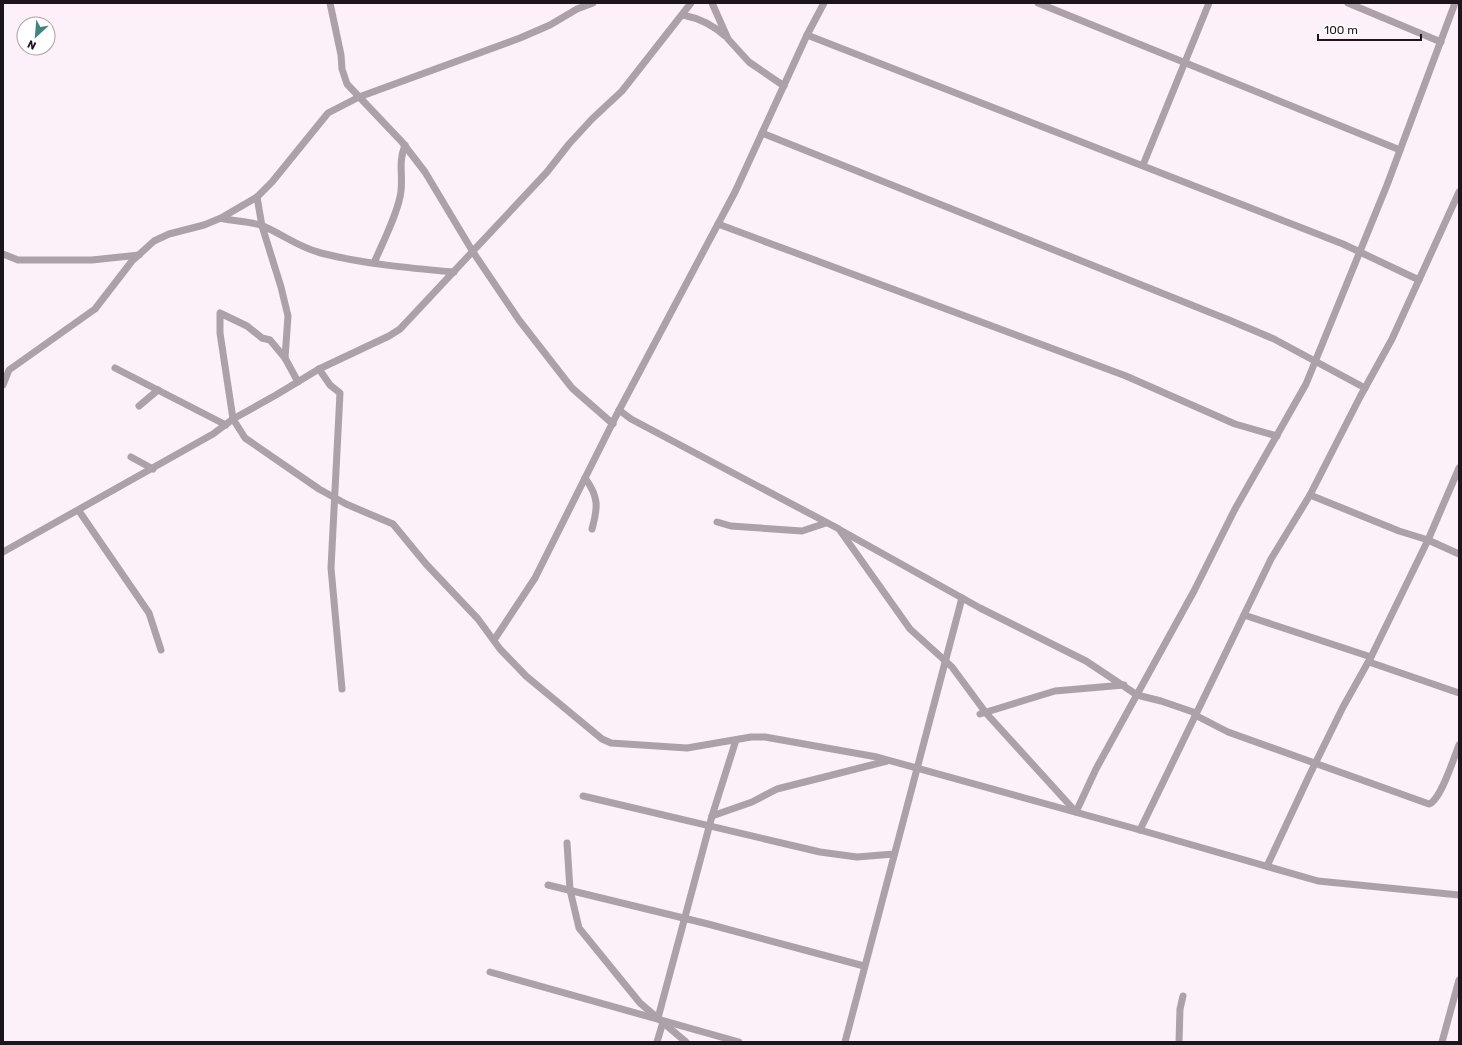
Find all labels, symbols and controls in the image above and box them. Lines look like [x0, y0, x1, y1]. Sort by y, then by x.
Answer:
north arrow [16, 16, 56, 56]
scale bar [1318, 16, 1421, 42]
text: 100 m [1324, 23, 1358, 37]
text: N [25, 37, 38, 52]

